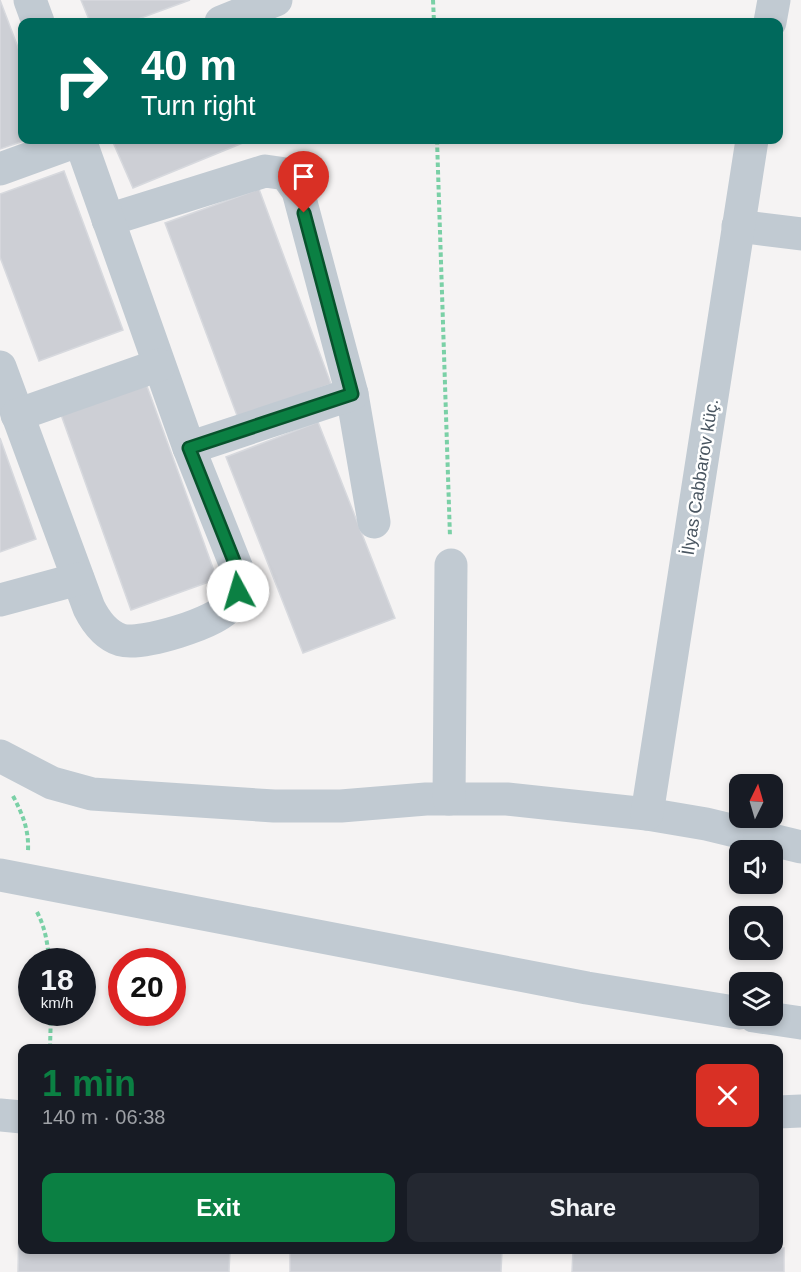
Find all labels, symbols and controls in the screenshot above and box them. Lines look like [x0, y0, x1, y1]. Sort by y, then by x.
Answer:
icon: right [42, 42, 120, 120]
text: 40 m [141, 42, 237, 89]
text: Turn right [141, 91, 256, 121]
pin [278, 151, 329, 213]
icon: arrive [287, 160, 320, 193]
street label: İlyas Cabbarov küç. [678, 397, 722, 557]
position arrow [206, 559, 270, 623]
north arrow [729, 774, 783, 828]
map controls [729, 774, 783, 1026]
button: sound [729, 840, 783, 894]
button: search [729, 906, 783, 960]
speed limit sign: 20 [108, 948, 186, 1026]
text: 18 [40, 963, 74, 996]
button: layers [729, 972, 783, 1026]
text: km/h [41, 994, 73, 1011]
text: 1 min [42, 1063, 136, 1104]
button: close [696, 1064, 759, 1127]
text: 140 m · 06:38 [42, 1106, 165, 1128]
button: Exit [42, 1173, 395, 1242]
button: Share [407, 1173, 759, 1242]

